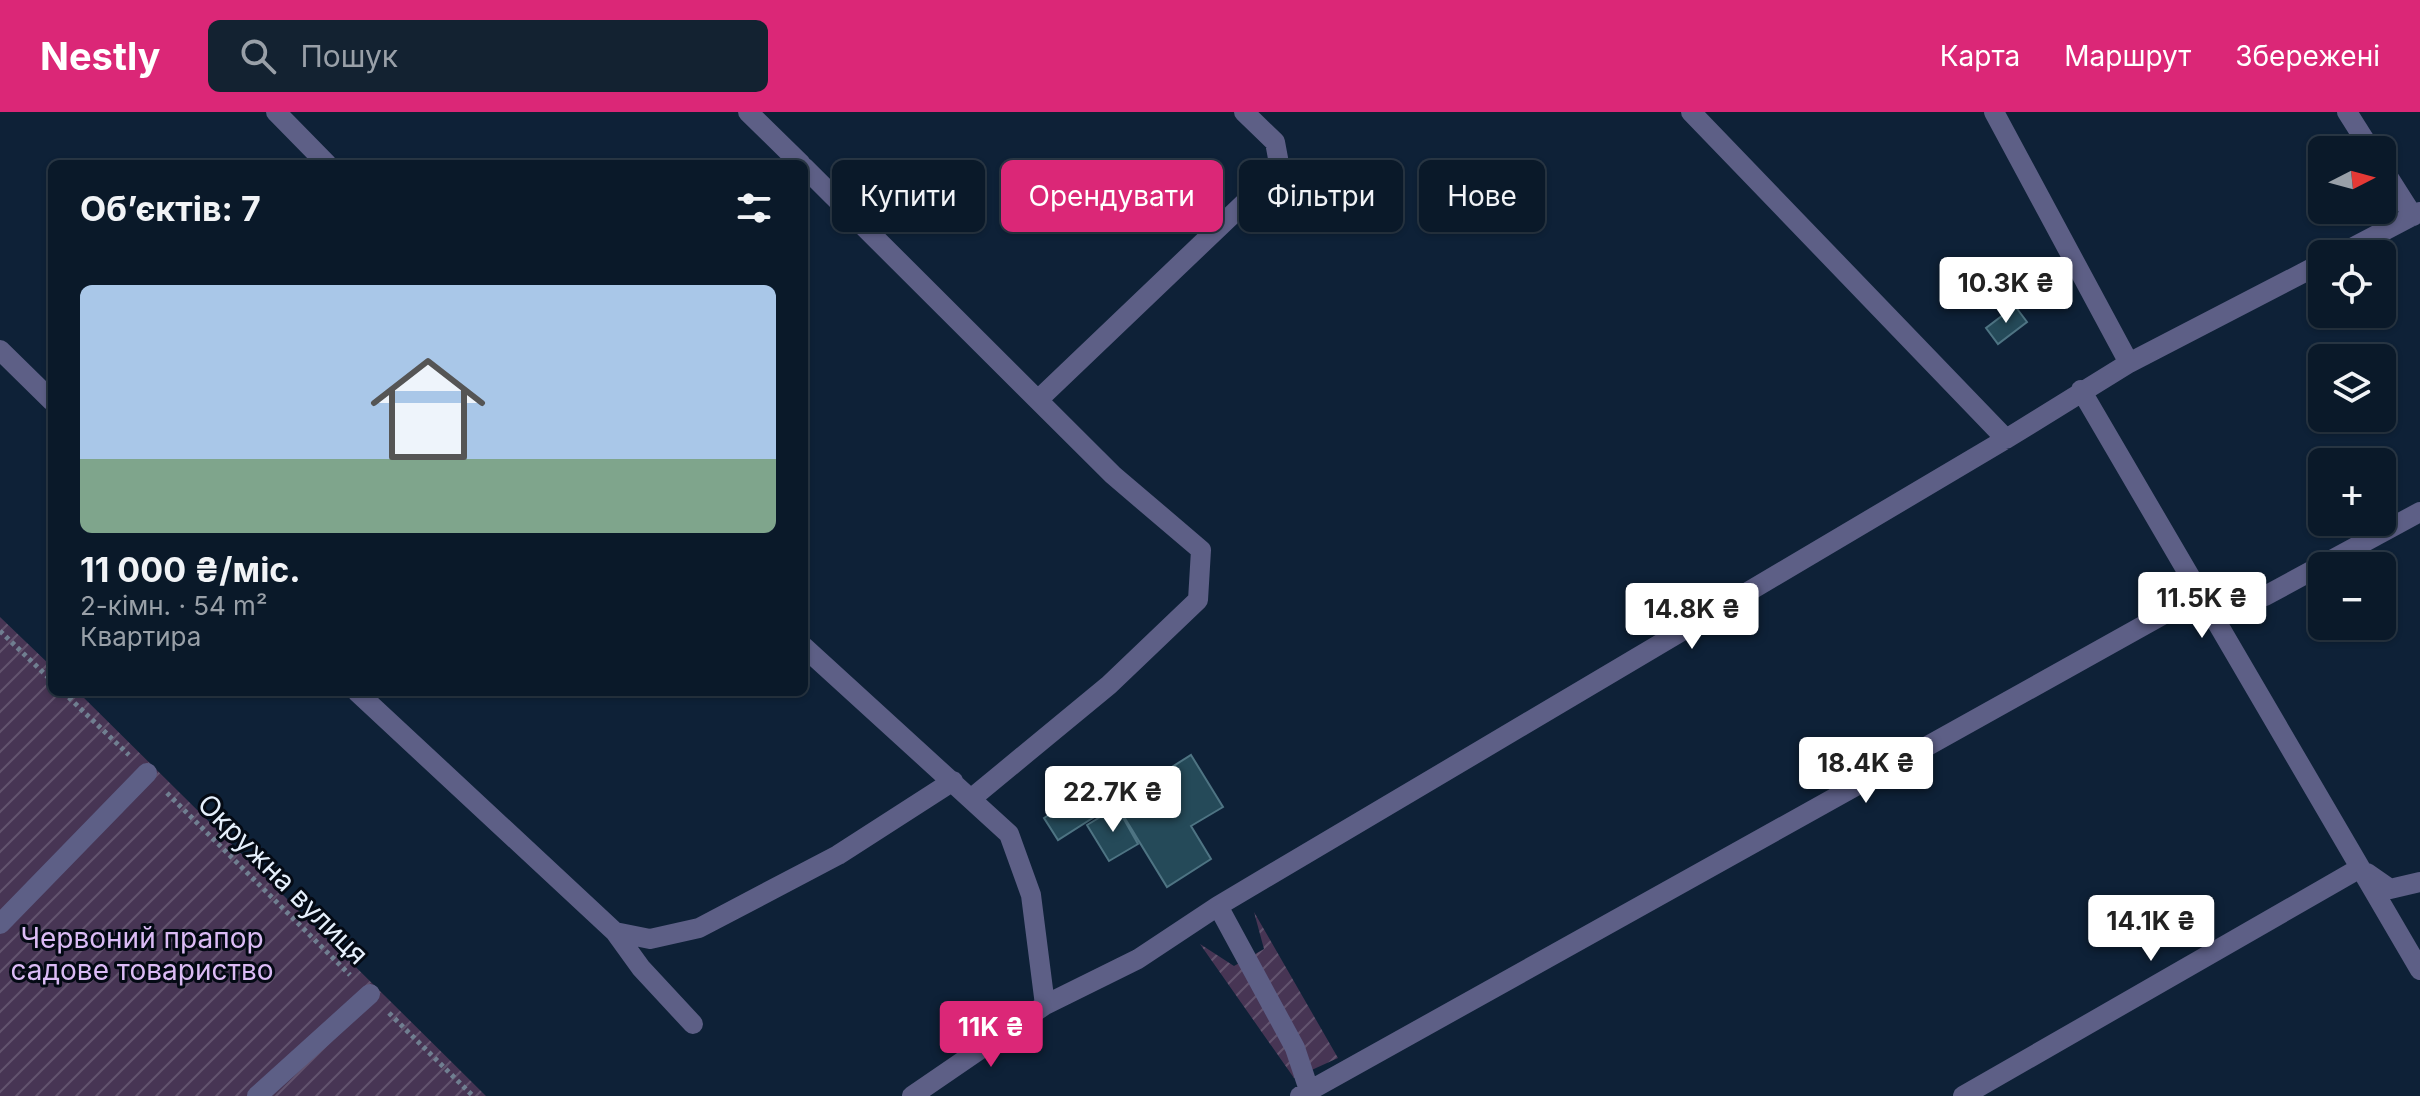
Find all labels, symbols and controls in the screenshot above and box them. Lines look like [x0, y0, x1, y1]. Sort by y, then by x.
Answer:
search box [208, 20, 768, 92]
text: Nestly [40, 33, 160, 79]
icon: search [236, 34, 280, 78]
text: Пошук [300, 38, 398, 74]
text: Карта [1940, 39, 2020, 73]
text: Маршрут [2064, 39, 2191, 73]
text: Збережені [2235, 39, 2380, 73]
north arrow [2308, 136, 2396, 224]
map controls [2308, 136, 2396, 640]
chip: Купити [832, 160, 985, 232]
chip: Орендувати [1001, 160, 1223, 232]
chip: Фільтри [1239, 160, 1403, 232]
chip: Нове [1419, 160, 1545, 232]
icon: filters [732, 186, 776, 230]
text: Об’єктів: 7 [80, 188, 261, 229]
button: locate [2308, 240, 2396, 328]
pin: 10.3K ₴ [1932, 257, 2080, 325]
text: 10.3K ₴ [1958, 267, 2054, 298]
icon: home [356, 337, 500, 481]
button: layers [2308, 344, 2396, 432]
button: + [2308, 448, 2396, 536]
text: 11 000 ₴/міс. [80, 549, 301, 590]
button: − [2308, 552, 2396, 640]
pin: 11.5K ₴ [2128, 572, 2276, 640]
text: 11.5K ₴ [2156, 582, 2248, 613]
pin: 14.8K ₴ [1618, 583, 1766, 651]
text: 2-кімн. · 54 m² [80, 590, 267, 621]
text: 14.8K ₴ [1644, 593, 1740, 624]
text: Квартира [80, 621, 201, 652]
pin: 18.4K ₴ [1792, 737, 1940, 805]
text: 18.4K ₴ [1817, 747, 1915, 778]
pin: 22.7K ₴ [1039, 766, 1187, 834]
text: 22.7K ₴ [1063, 776, 1163, 807]
street label: Окружна вулиця [191, 787, 375, 971]
pin: 14.1K ₴ [2077, 895, 2225, 963]
text: 14.1K ₴ [2106, 905, 2196, 936]
park label: Червоний прапор садове товариство [10, 921, 274, 987]
pin: 11K ₴ [935, 1001, 1047, 1069]
text: 11K ₴ [958, 1011, 1024, 1042]

